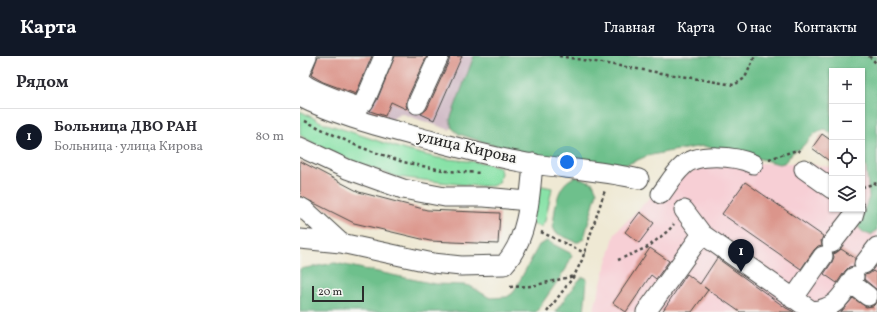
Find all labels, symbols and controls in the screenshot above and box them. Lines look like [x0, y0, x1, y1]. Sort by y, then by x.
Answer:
text: Карта [20, 15, 77, 41]
text: Главная [604, 19, 655, 38]
text: Карта [677, 19, 715, 38]
text: О нас [737, 19, 772, 38]
text: Контакты [794, 19, 857, 38]
map controls [829, 68, 865, 212]
button: + [829, 68, 865, 104]
text: Рядом [16, 71, 69, 94]
button: − [829, 104, 865, 140]
text: Больница ДВО РАН [54, 117, 197, 138]
street label: улица Кирова [415, 126, 519, 170]
text: 1 [26, 128, 32, 146]
text: 80 m [255, 128, 284, 146]
text: Больница · улица Кирова [54, 138, 203, 156]
button: locate [829, 140, 865, 176]
your location [557, 152, 577, 172]
button: layers [829, 176, 865, 212]
pin: 1 [728, 239, 754, 272]
scale bar [312, 284, 364, 303]
text: 20 m [318, 285, 342, 300]

